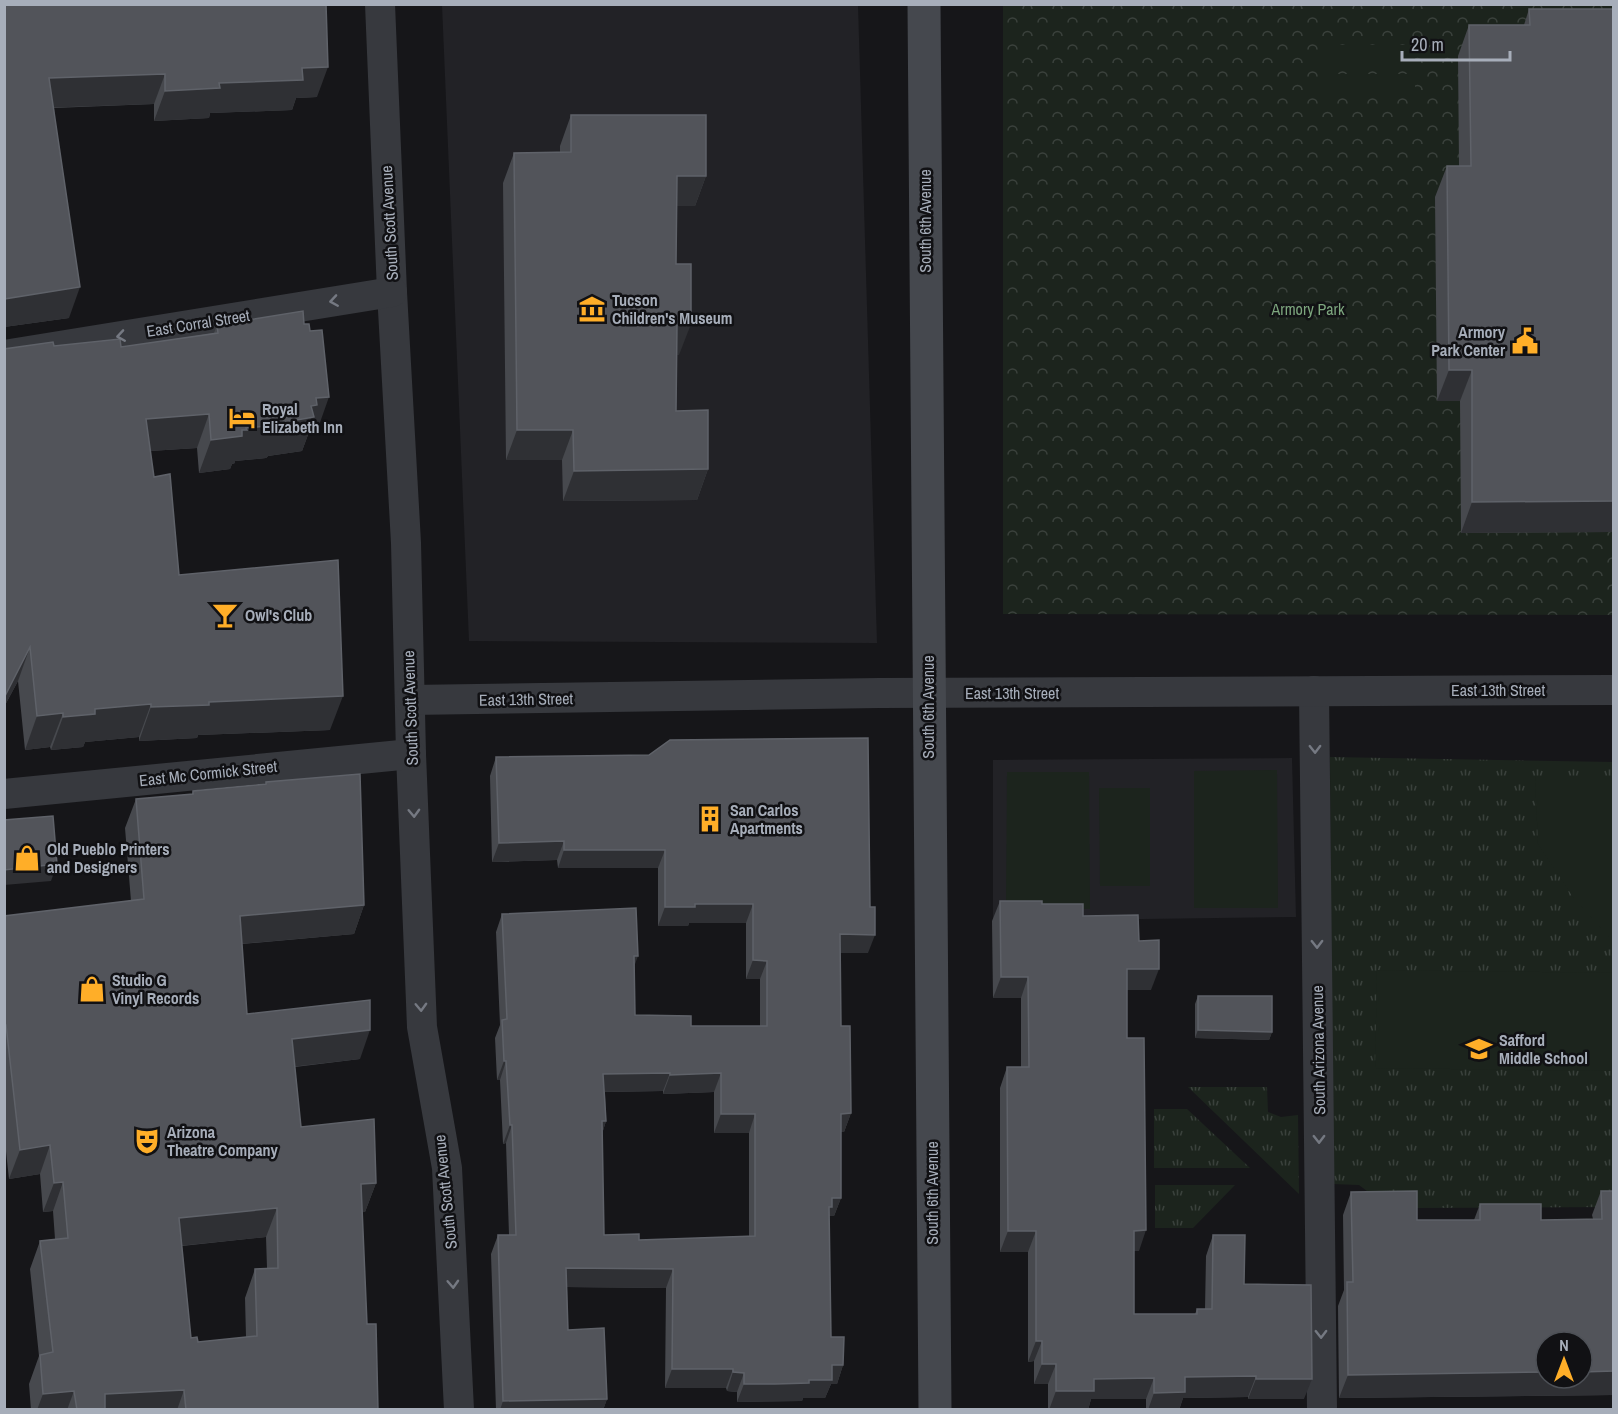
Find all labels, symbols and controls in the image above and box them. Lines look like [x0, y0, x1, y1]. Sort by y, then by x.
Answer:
scale bar [1402, 24, 1510, 62]
text: 20 m [1411, 32, 1444, 57]
street label: South Scott Avenue [375, 165, 403, 281]
street label: South 6th Avenue [914, 169, 936, 273]
place label: Tucson Children's Museum [612, 289, 733, 329]
one-way arrow [329, 294, 339, 307]
museum icon: Tucson Children's Museum [577, 294, 607, 324]
park label: Armory Park [1271, 298, 1345, 320]
street label: East Corral Street [145, 304, 252, 342]
place label: Armory Park Center [1431, 321, 1506, 361]
public building icon: Armory Park Center [1510, 326, 1540, 356]
one-way arrow [116, 329, 126, 342]
place label: Royal Elizabeth Inn [262, 398, 343, 438]
hotel icon: Royal Elizabeth Inn [227, 403, 257, 433]
bar icon: Owl's Club [210, 600, 240, 630]
place label: Owl's Club [245, 604, 312, 626]
street label: South Scott Avenue [397, 650, 423, 766]
street label: South 6th Avenue [917, 655, 939, 759]
street label: East 13th Street [1451, 679, 1545, 701]
street label: East 13th Street [965, 682, 1059, 704]
street label: East 13th Street [479, 687, 574, 711]
one-way arrow [1308, 745, 1321, 754]
street label: East Mc Cormick Street [138, 755, 278, 791]
place label: San Carlos Apartments [730, 799, 803, 839]
building icon: San Carlos Apartments [695, 804, 725, 834]
one-way arrow [407, 808, 420, 817]
place label: Old Pueblo Printers and Designers [47, 838, 170, 878]
shop icon: Old Pueblo Printers and Designers [12, 843, 42, 873]
one-way arrow [1311, 940, 1323, 949]
place label: Studio G Vinyl Records [112, 969, 199, 1009]
shop icon: Studio G Vinyl Records [77, 974, 107, 1004]
street label: South Arizona Avenue [1306, 985, 1330, 1115]
one-way arrow [415, 1003, 428, 1012]
place label: Safford Middle School [1499, 1029, 1588, 1069]
school or university icon: Safford Middle School [1464, 1034, 1494, 1064]
place label: Arizona Theatre Company [167, 1121, 279, 1161]
theatre icon: Arizona Theatre Company [132, 1126, 162, 1156]
street label: South Scott Avenue [428, 1134, 462, 1250]
one-way arrow [1313, 1135, 1325, 1144]
street label: South 6th Avenue [921, 1141, 943, 1245]
one-way arrow [447, 1280, 460, 1289]
one-way arrow [1315, 1330, 1327, 1339]
north arrow [1534, 1330, 1594, 1390]
text: N [1559, 1334, 1569, 1356]

